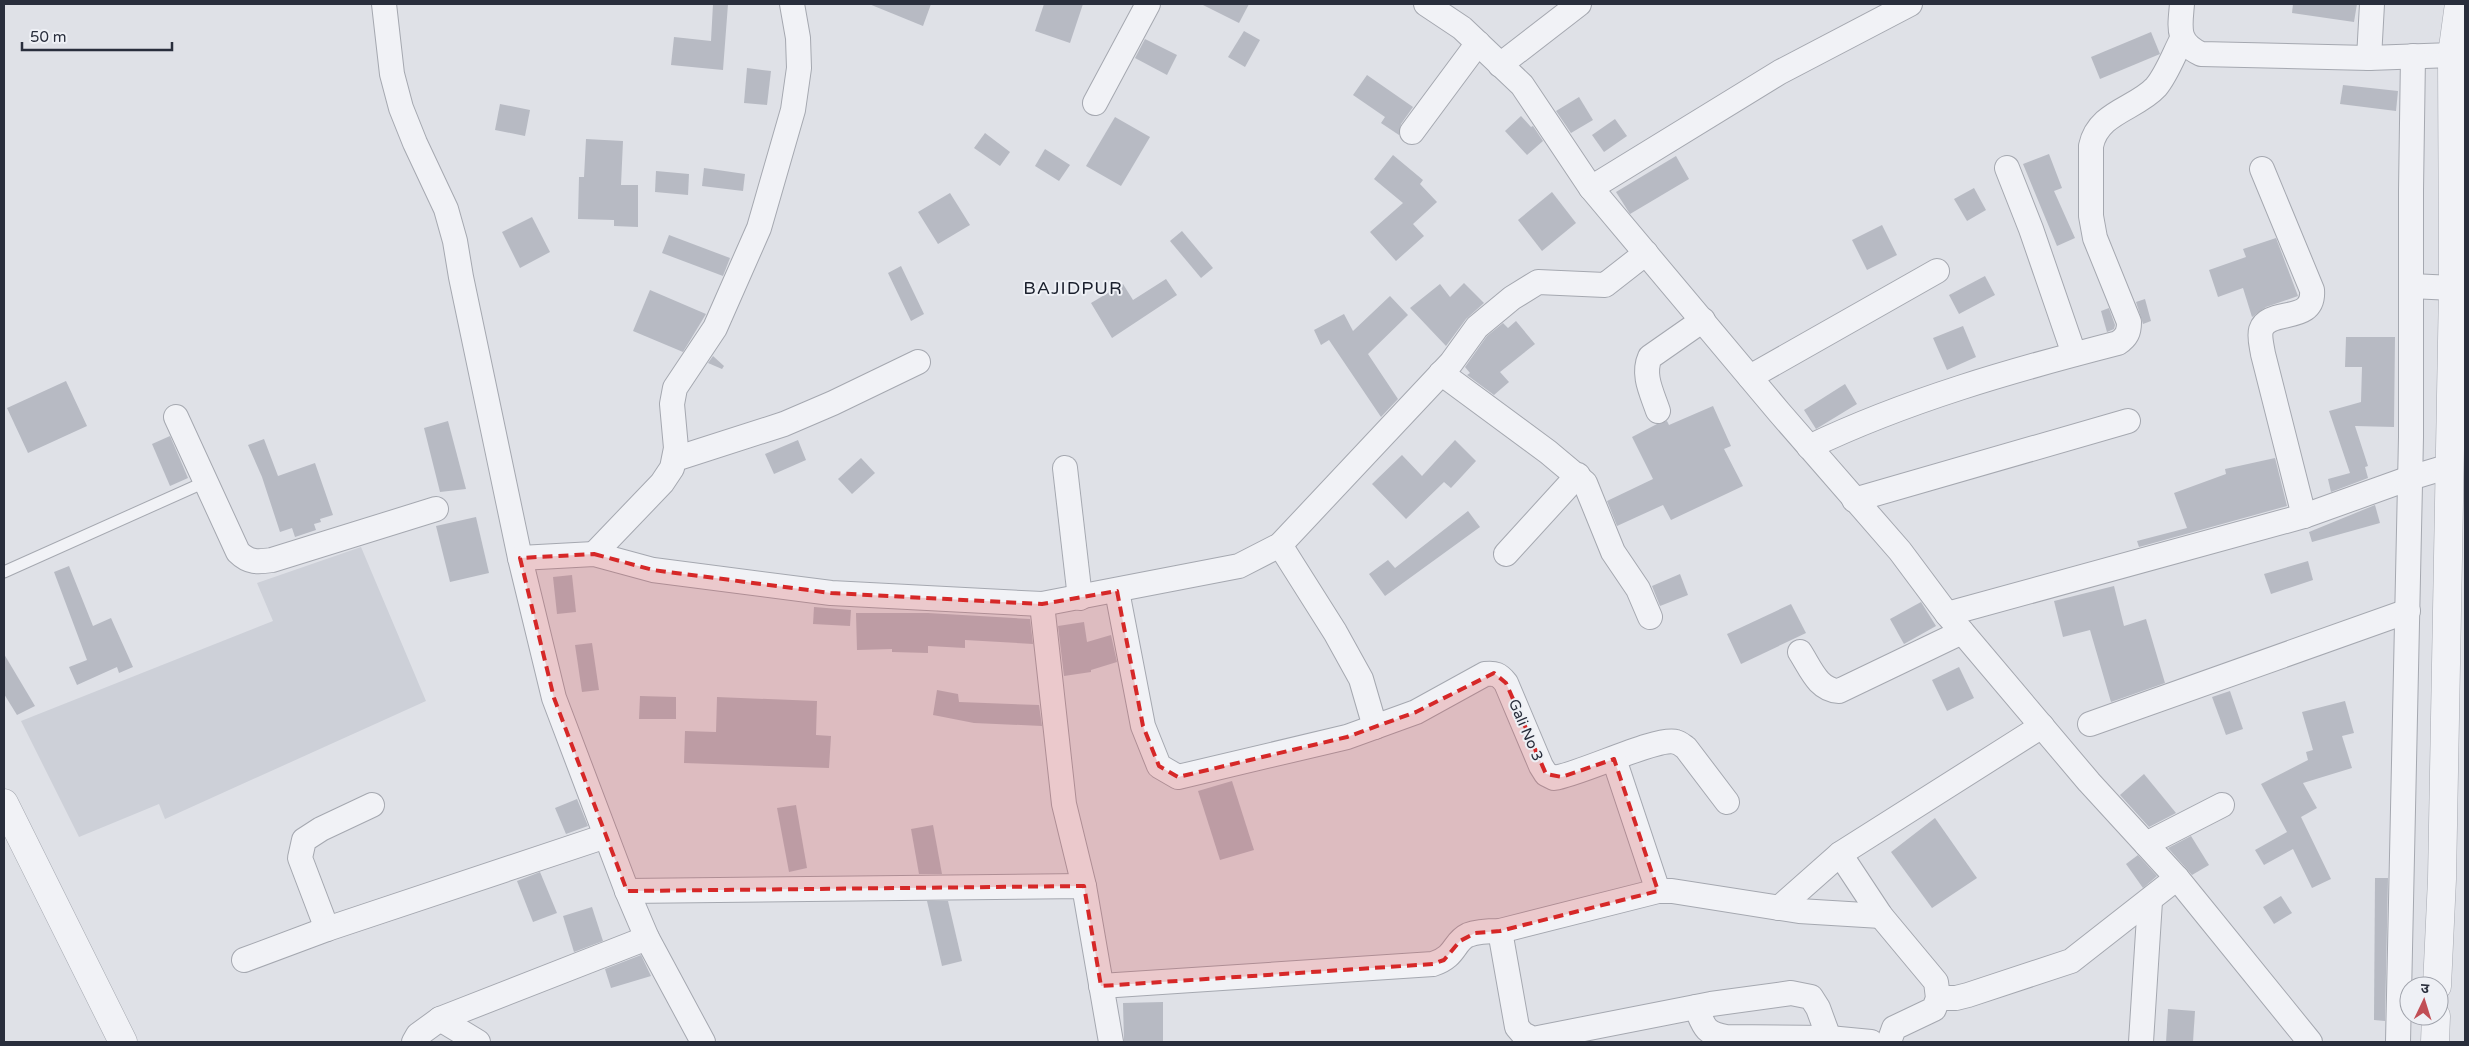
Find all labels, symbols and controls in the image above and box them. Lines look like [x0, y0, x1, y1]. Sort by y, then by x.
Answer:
scale bar [22, 20, 172, 52]
text: 50 m [30, 28, 67, 46]
district label: BAJIDPUR [1023, 277, 1123, 299]
street label: Gali No 3 [1505, 696, 1547, 764]
north arrow [2399, 976, 2449, 1026]
text: उ [2420, 980, 2430, 997]

